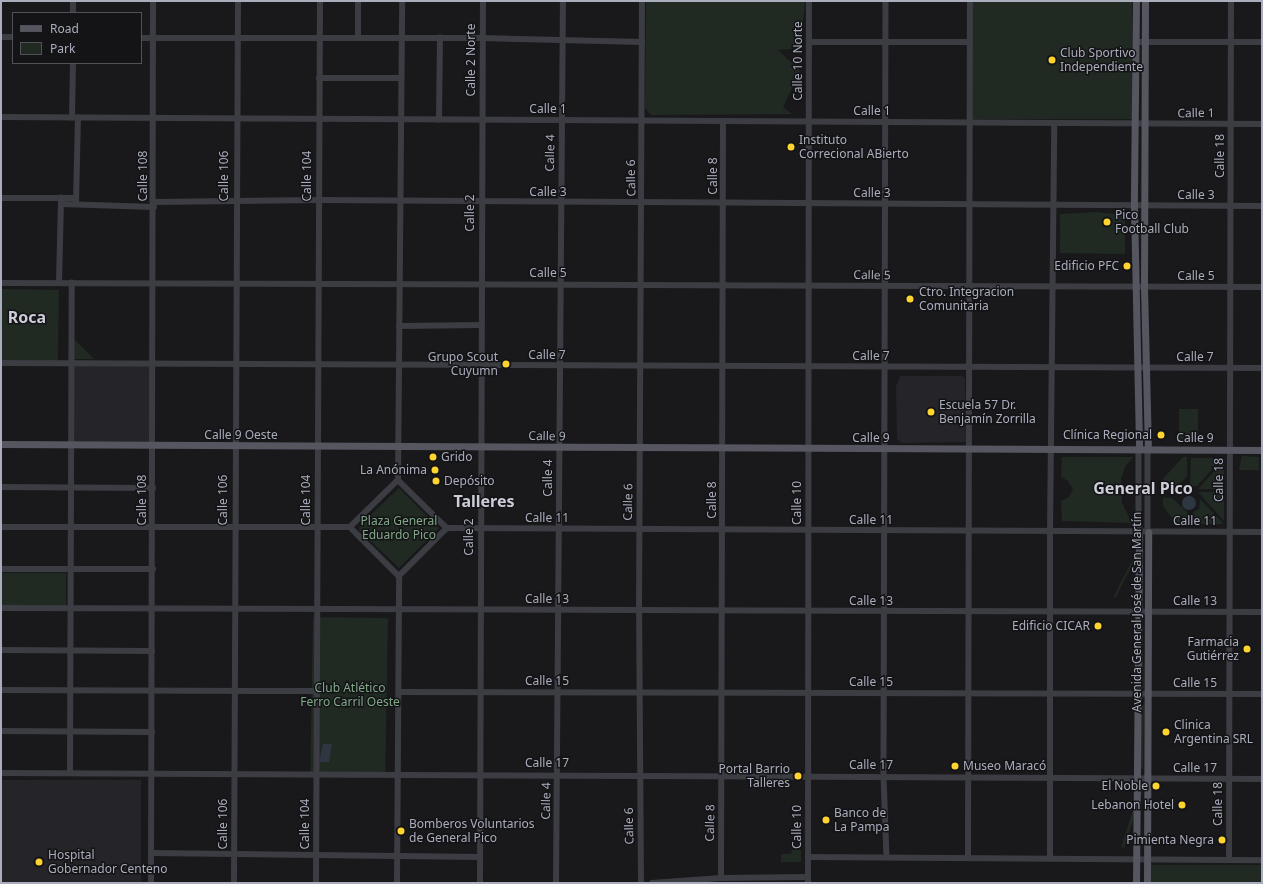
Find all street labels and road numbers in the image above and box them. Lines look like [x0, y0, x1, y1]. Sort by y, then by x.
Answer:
street label: Calle 10 Norte [791, 21, 805, 101]
street label: Calle 2 Norte [464, 24, 478, 96]
street label: Calle 1 [529, 102, 567, 116]
street label: Calle 1 [853, 104, 891, 118]
street label: Calle 1 [1177, 105, 1215, 121]
street label: Calle 4 [542, 134, 558, 172]
street label: Calle 18 [1213, 134, 1227, 178]
street label: Calle 108 [136, 151, 150, 201]
street label: Calle 106 [217, 151, 231, 201]
street label: Calle 104 [300, 151, 314, 201]
street label: Calle 8 [706, 157, 720, 195]
street label: Calle 6 [623, 159, 639, 197]
street label: Calle 3 [529, 185, 567, 199]
street label: Calle 3 [853, 186, 891, 200]
street label: Calle 3 [1177, 188, 1215, 202]
street label: Calle 2 [463, 194, 477, 232]
street label: Calle 5 [529, 266, 567, 280]
street label: Calle 5 [853, 267, 891, 283]
street label: Calle 5 [1177, 269, 1215, 283]
street label: Calle 7 [528, 348, 566, 362]
street label: Calle 7 [852, 349, 890, 363]
street label: Calle 7 [1176, 350, 1214, 364]
street label: Calle 9 Oeste [204, 428, 278, 442]
street label: Calle 9 [528, 428, 566, 444]
street label: Calle 9 [852, 431, 890, 445]
street label: Calle 9 [1176, 431, 1214, 445]
street label: Calle 18 [1212, 458, 1226, 502]
street label: Calle 4 [541, 459, 555, 497]
street label: Calle 108 [135, 475, 149, 525]
street label: Calle 106 [216, 475, 230, 525]
street label: Calle 104 [299, 475, 313, 525]
street label: Calle 8 [705, 481, 719, 519]
street label: Calle 10 [790, 481, 804, 525]
street label: Calle 6 [620, 483, 636, 521]
street label: Calle 11 [525, 511, 569, 525]
street label: Avenida General José de San Martín [1130, 512, 1144, 712]
street label: Calle 11 [849, 513, 893, 527]
street label: Calle 11 [1173, 514, 1217, 528]
street label: Calle 2 [462, 518, 476, 556]
street label: Calle 13 [525, 592, 569, 606]
street label: Calle 13 [849, 594, 893, 608]
street label: Calle 13 [1173, 594, 1217, 608]
street label: Calle 15 [525, 674, 569, 688]
street label: Calle 15 [849, 675, 893, 689]
street label: Calle 15 [1173, 676, 1217, 690]
street label: Calle 17 [525, 756, 569, 770]
street label: Calle 17 [849, 758, 893, 772]
street label: Calle 17 [1173, 761, 1217, 775]
street label: Calle 4 [538, 782, 554, 820]
street label: Calle 18 [1211, 782, 1225, 826]
street label: Calle 106 [216, 799, 230, 849]
street label: Calle 104 [298, 799, 312, 849]
street label: Calle 8 [702, 804, 718, 842]
street label: Calle 10 [790, 805, 804, 849]
street label: Calle 6 [621, 807, 637, 845]

